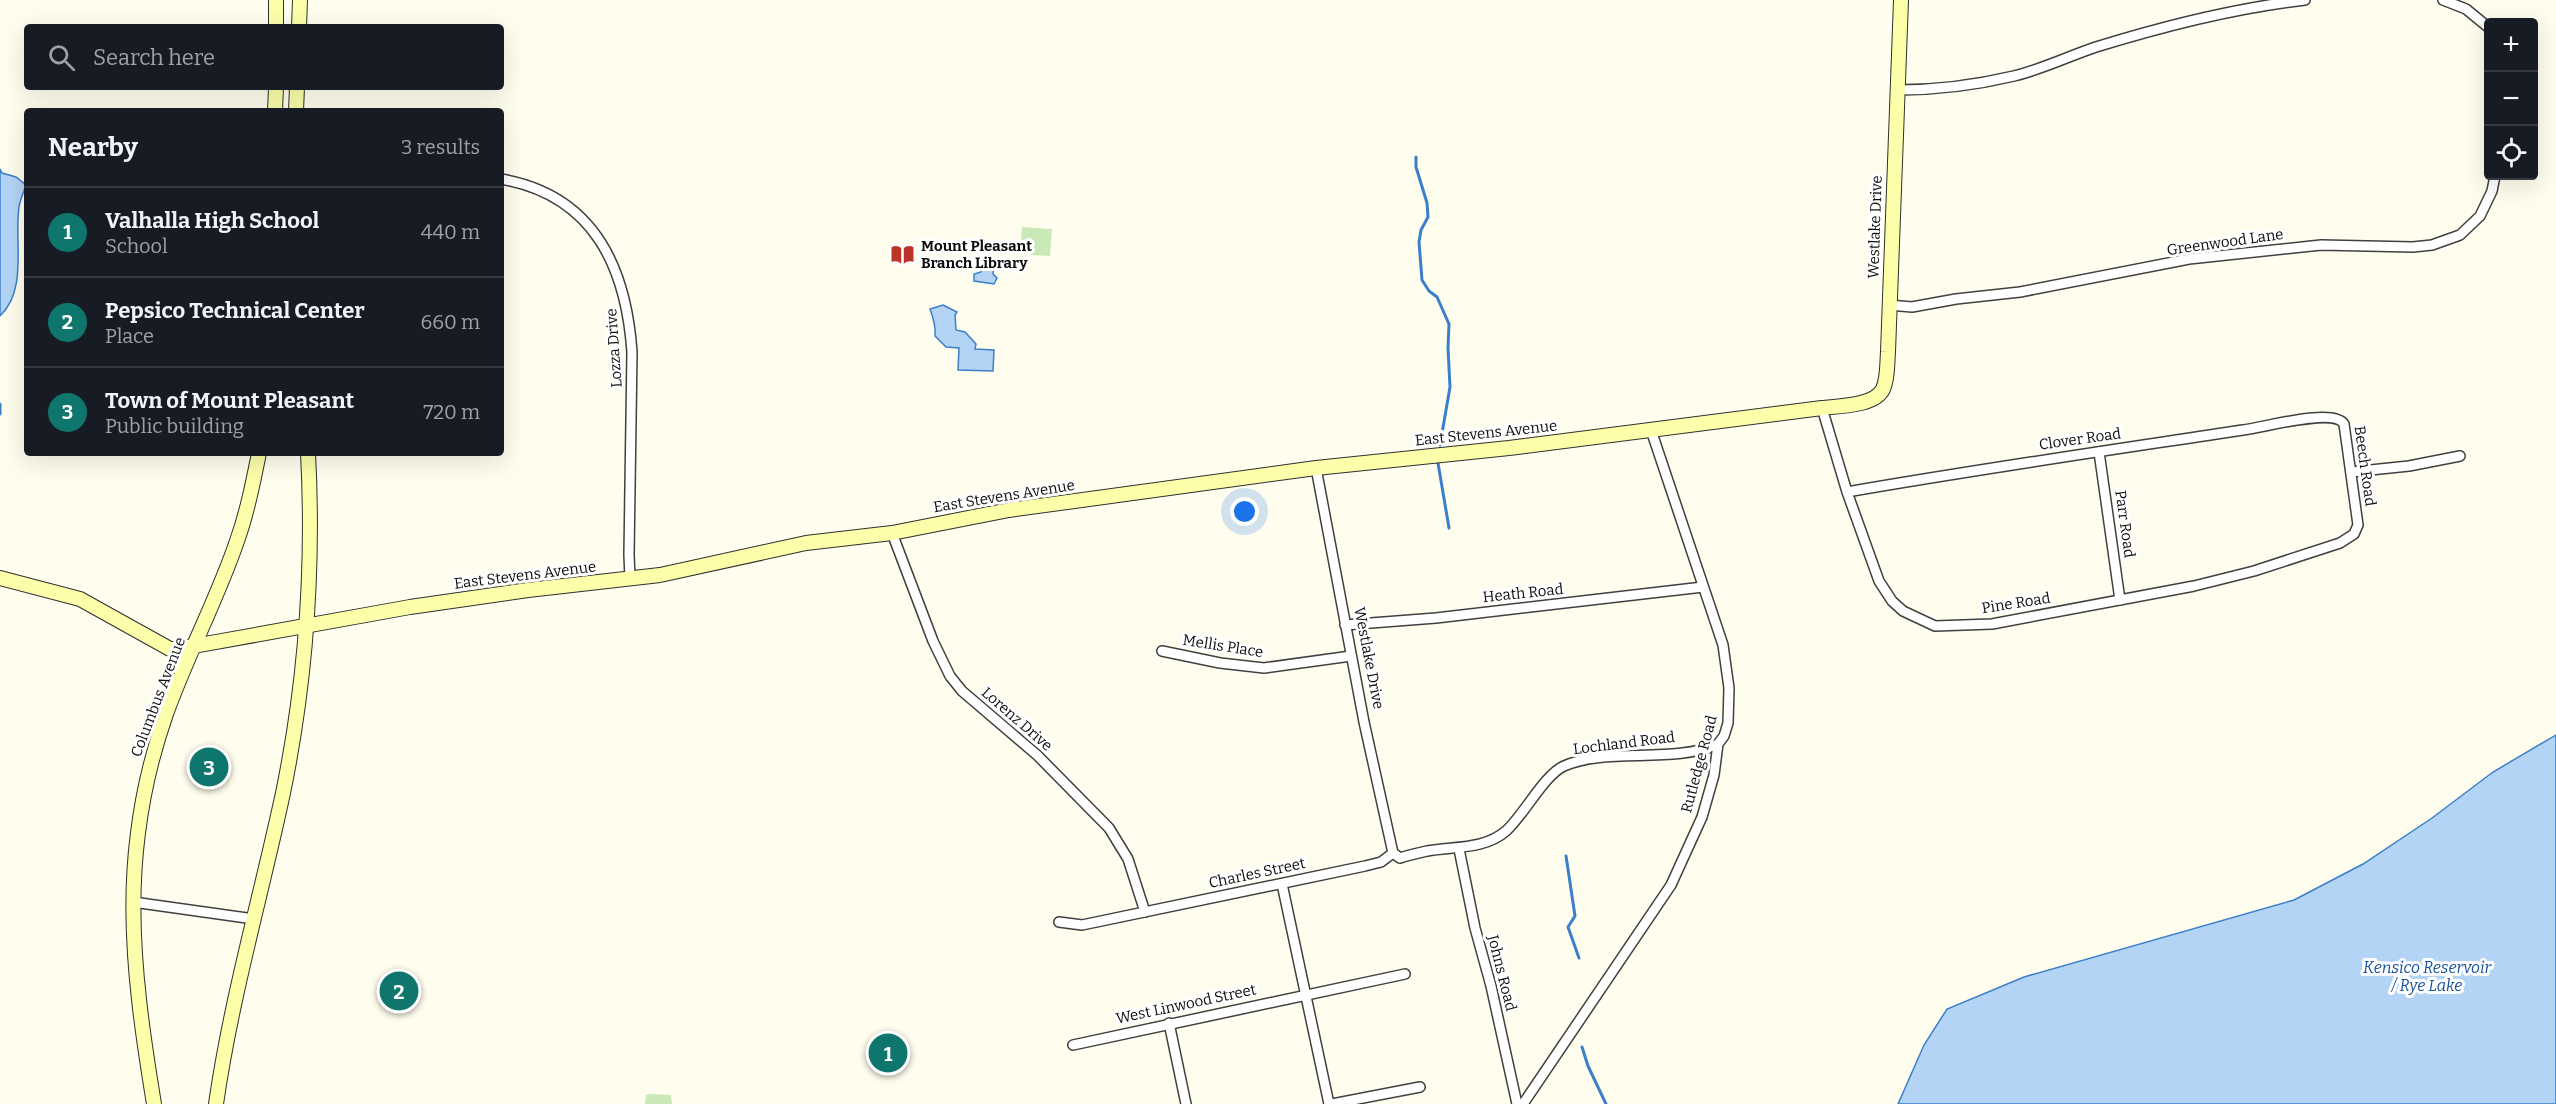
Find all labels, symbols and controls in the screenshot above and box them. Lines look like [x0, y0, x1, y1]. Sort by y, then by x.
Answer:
map controls [2484, 18, 2538, 180]
button: + [2484, 18, 2538, 72]
search box [24, 24, 504, 90]
icon: search [45, 41, 78, 74]
text: Search here [93, 44, 215, 71]
button: − [2484, 72, 2538, 126]
button: locate [2484, 126, 2538, 180]
text: Nearby [48, 132, 138, 163]
text: 3 results [401, 135, 480, 159]
street label: Westlake Drive [1864, 175, 1886, 279]
text: Valhalla High School [105, 207, 319, 234]
text: 1 [63, 220, 72, 244]
text: 440 m [421, 220, 480, 244]
street label: Greenwood Lane [2165, 225, 2285, 259]
text: School [105, 234, 168, 258]
place label: Mount Pleasant Branch Library [921, 237, 1032, 272]
library icon: Mount Pleasant Branch Library [890, 242, 916, 268]
text: Pepsico Technical Center [105, 297, 365, 324]
street label: Lozza Drive [602, 308, 626, 388]
text: 2 [62, 310, 73, 334]
text: 660 m [421, 310, 480, 334]
text: Place [105, 324, 154, 348]
text: Town of Mount Pleasant [105, 387, 354, 414]
text: 3 [62, 400, 73, 424]
text: 720 m [423, 400, 480, 424]
text: Public building [105, 414, 244, 438]
street label: East Stevens Avenue [1414, 417, 1558, 449]
street label: Clover Road [2038, 424, 2122, 454]
street label: Beech Road [2350, 425, 2380, 507]
street label: East Stevens Avenue [932, 476, 1076, 516]
street label: Parr Road [2111, 489, 2139, 559]
your location [1230, 497, 1259, 526]
street label: East Stevens Avenue [453, 557, 597, 593]
street label: Heath Road [1482, 580, 1564, 606]
street label: Pine Road [1980, 589, 2052, 617]
street label: Westlake Drive [1350, 606, 1388, 710]
street label: Mellis Place [1181, 631, 1265, 661]
street label: Columbus Avenue [127, 635, 189, 759]
street label: Lorenz Drive [978, 683, 1056, 755]
street label: Rutledge Road [1677, 713, 1721, 815]
street label: Lochland Road [1572, 728, 1676, 758]
pin: 3 [190, 744, 228, 789]
street label: Charles Street [1207, 854, 1307, 892]
street label: Johns Road [1484, 932, 1520, 1013]
water label: Kensico Reservoir / Rye Lake [2363, 958, 2492, 995]
pin: 2 [380, 968, 418, 1014]
street label: West Linwood Street [1114, 980, 1258, 1028]
pin: 1 [868, 1030, 908, 1076]

